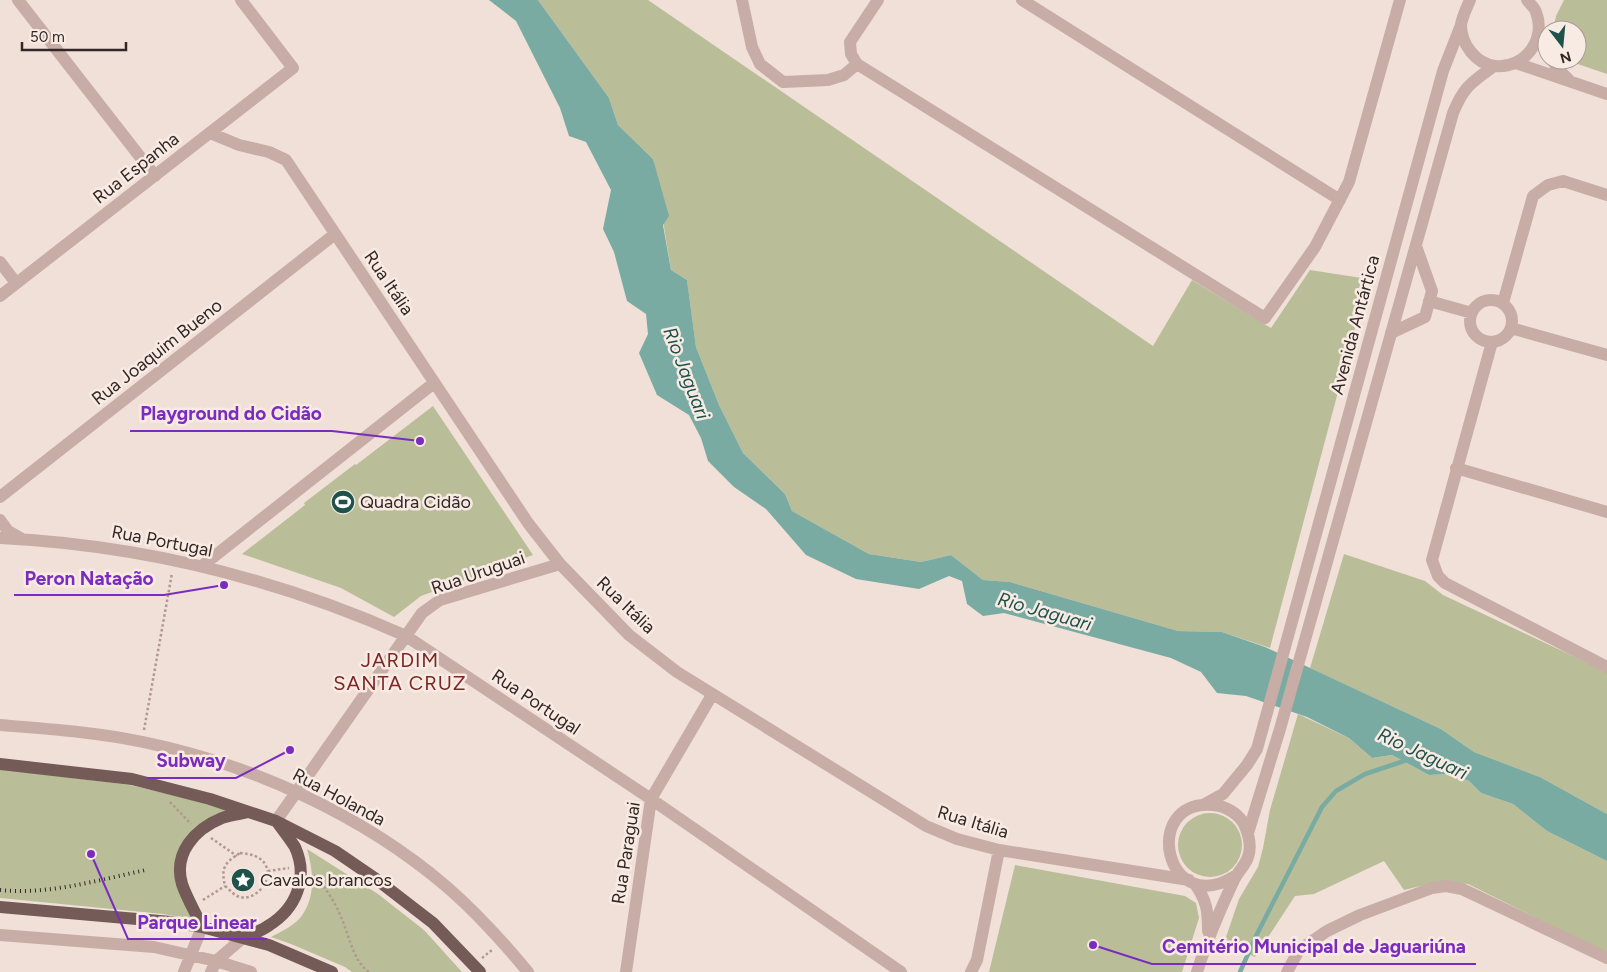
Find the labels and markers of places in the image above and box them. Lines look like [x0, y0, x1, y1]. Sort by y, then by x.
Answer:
callout: Playground do Cidão [130, 397, 332, 431]
sports icon: Quadra Cidão [330, 489, 356, 515]
place label: Quadra Cidão [360, 491, 471, 513]
callout: Peron Natação [14, 561, 164, 595]
callout: Subway [147, 744, 236, 778]
place icon: Cavalos brancos [230, 867, 256, 893]
place label: Cavalos brancos [260, 869, 392, 891]
callout: Parque Linear [128, 905, 267, 939]
callout: Cemitério Municipal de Jaguariúna [1152, 930, 1476, 964]

